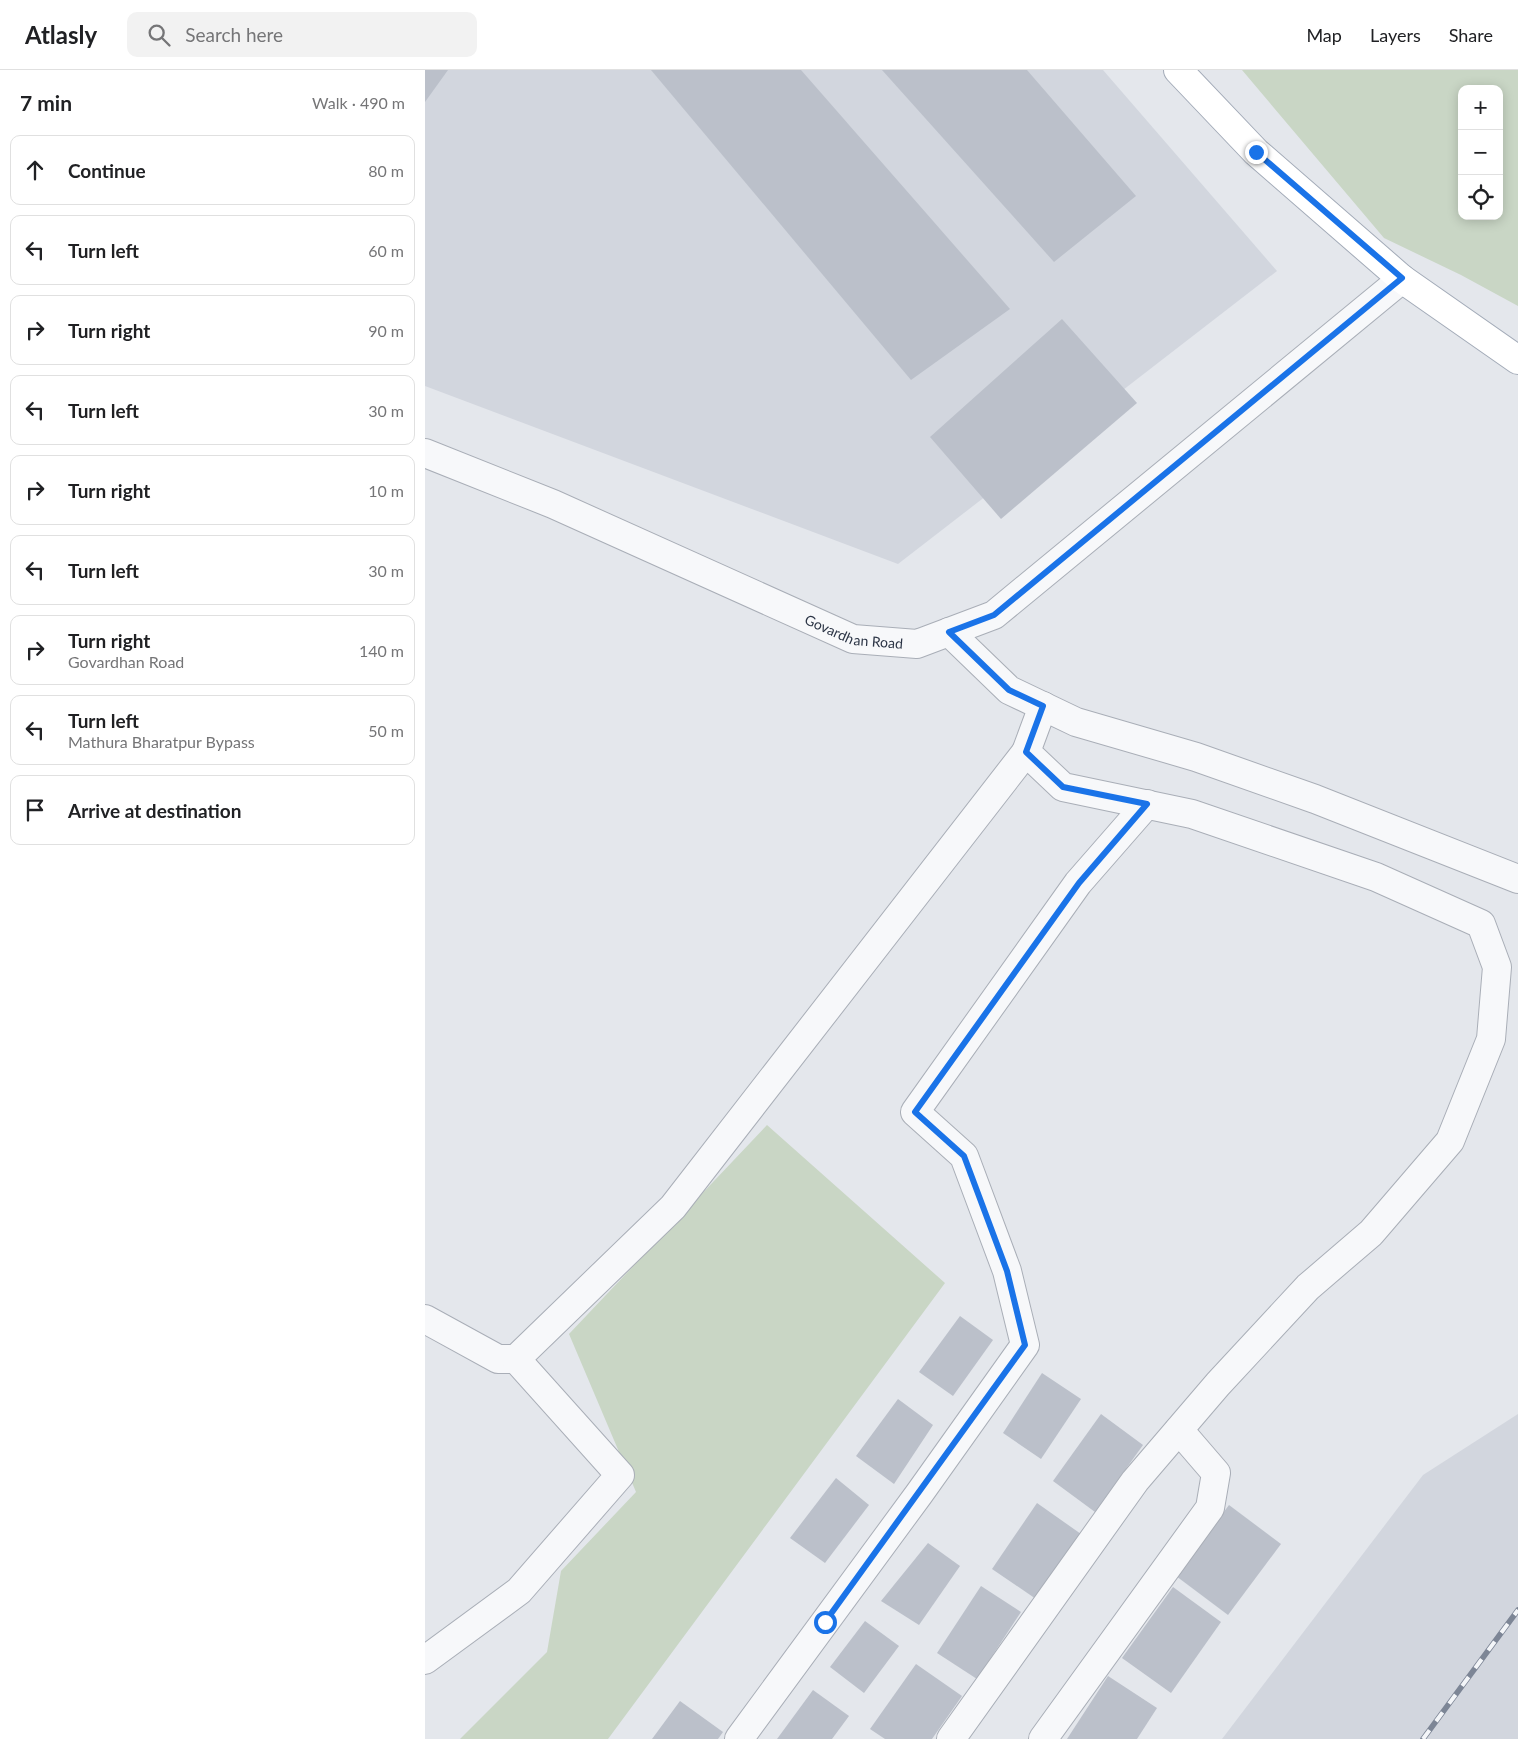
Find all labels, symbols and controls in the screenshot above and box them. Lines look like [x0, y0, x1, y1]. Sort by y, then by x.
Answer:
search box [127, 12, 477, 57]
text: Atlasly [25, 20, 97, 49]
icon: search [145, 21, 173, 49]
text: Search here [185, 23, 283, 46]
text: Map [1306, 24, 1342, 46]
text: Layers [1370, 24, 1421, 46]
text: Share [1449, 24, 1493, 46]
map controls [1458, 85, 1503, 220]
button: + [1458, 85, 1503, 130]
text: 7 min [20, 90, 72, 115]
text: Walk · 490 m [312, 93, 405, 112]
button: − [1458, 130, 1503, 175]
route end [1245, 141, 1268, 164]
icon: ahead [21, 156, 49, 184]
text: Continue [68, 159, 146, 182]
text: 80 m [368, 161, 404, 180]
button: locate [1458, 175, 1503, 220]
icon: left [21, 236, 49, 264]
text: Turn left [68, 239, 139, 262]
text: 60 m [368, 241, 404, 260]
icon: right [21, 316, 49, 344]
text: Turn right [68, 319, 150, 342]
text: 90 m [368, 321, 404, 340]
icon: left [21, 396, 49, 424]
text: Turn left [68, 399, 139, 422]
text: 30 m [368, 401, 404, 420]
icon: right [21, 476, 49, 504]
text: Turn right [68, 479, 150, 502]
text: 10 m [368, 481, 404, 500]
icon: left [21, 556, 49, 584]
text: Turn left [68, 559, 139, 582]
text: 30 m [368, 561, 404, 580]
street label: Govardhan Road [802, 610, 904, 651]
text: Turn right [68, 629, 150, 652]
icon: right [21, 636, 49, 664]
text: 140 m [359, 641, 404, 660]
text: Govardhan Road [68, 652, 184, 671]
text: Turn left [68, 709, 139, 732]
icon: left [21, 716, 49, 744]
text: 50 m [368, 721, 404, 740]
text: Mathura Bharatpur Bypass [68, 732, 255, 751]
icon: arrive [21, 796, 49, 824]
text: Arrive at destination [68, 799, 241, 822]
route start [814, 1611, 837, 1634]

